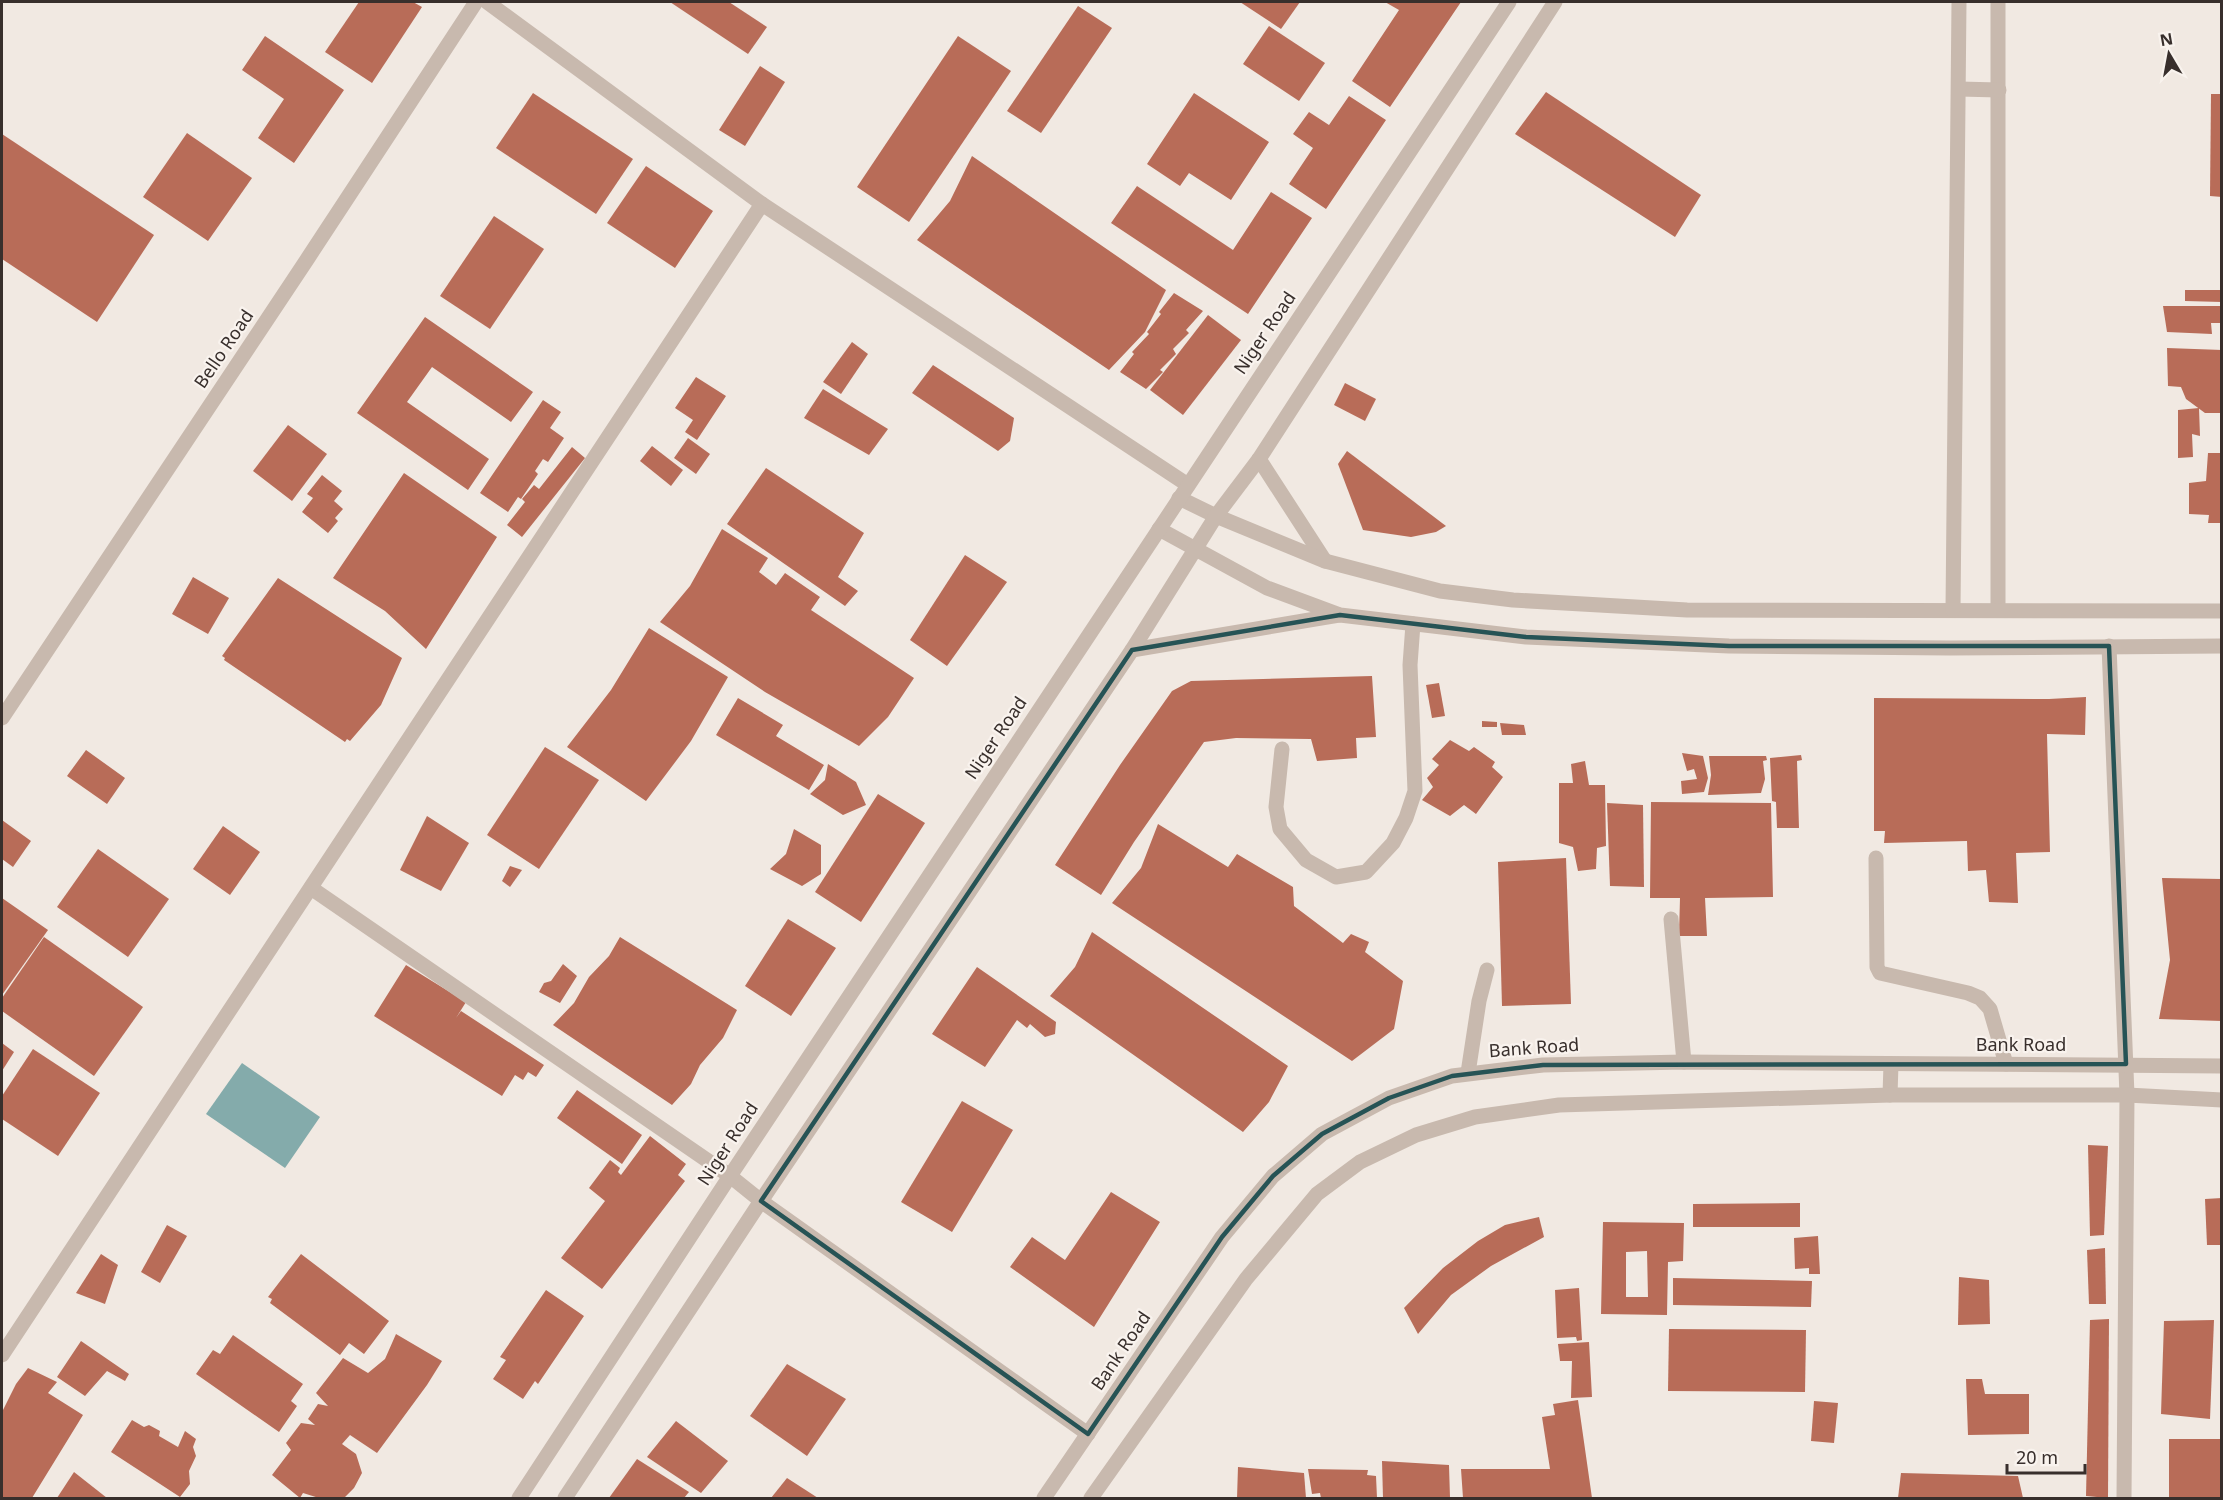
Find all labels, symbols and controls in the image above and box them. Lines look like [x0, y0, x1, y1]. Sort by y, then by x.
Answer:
north arrow [2139, 24, 2199, 84]
text: N [2158, 27, 2175, 51]
street label: Niger Road [1228, 286, 1301, 378]
street label: Bello Road [188, 304, 258, 392]
street label: Niger Road [959, 691, 1032, 783]
street label: Bank Road [1488, 1032, 1580, 1062]
street label: Bank Road [1976, 1032, 2066, 1056]
street label: Niger Road [691, 1097, 763, 1190]
street label: Bank Road [1085, 1306, 1155, 1395]
scale bar [2007, 1437, 2085, 1475]
text: 20 m [2016, 1445, 2058, 1469]

